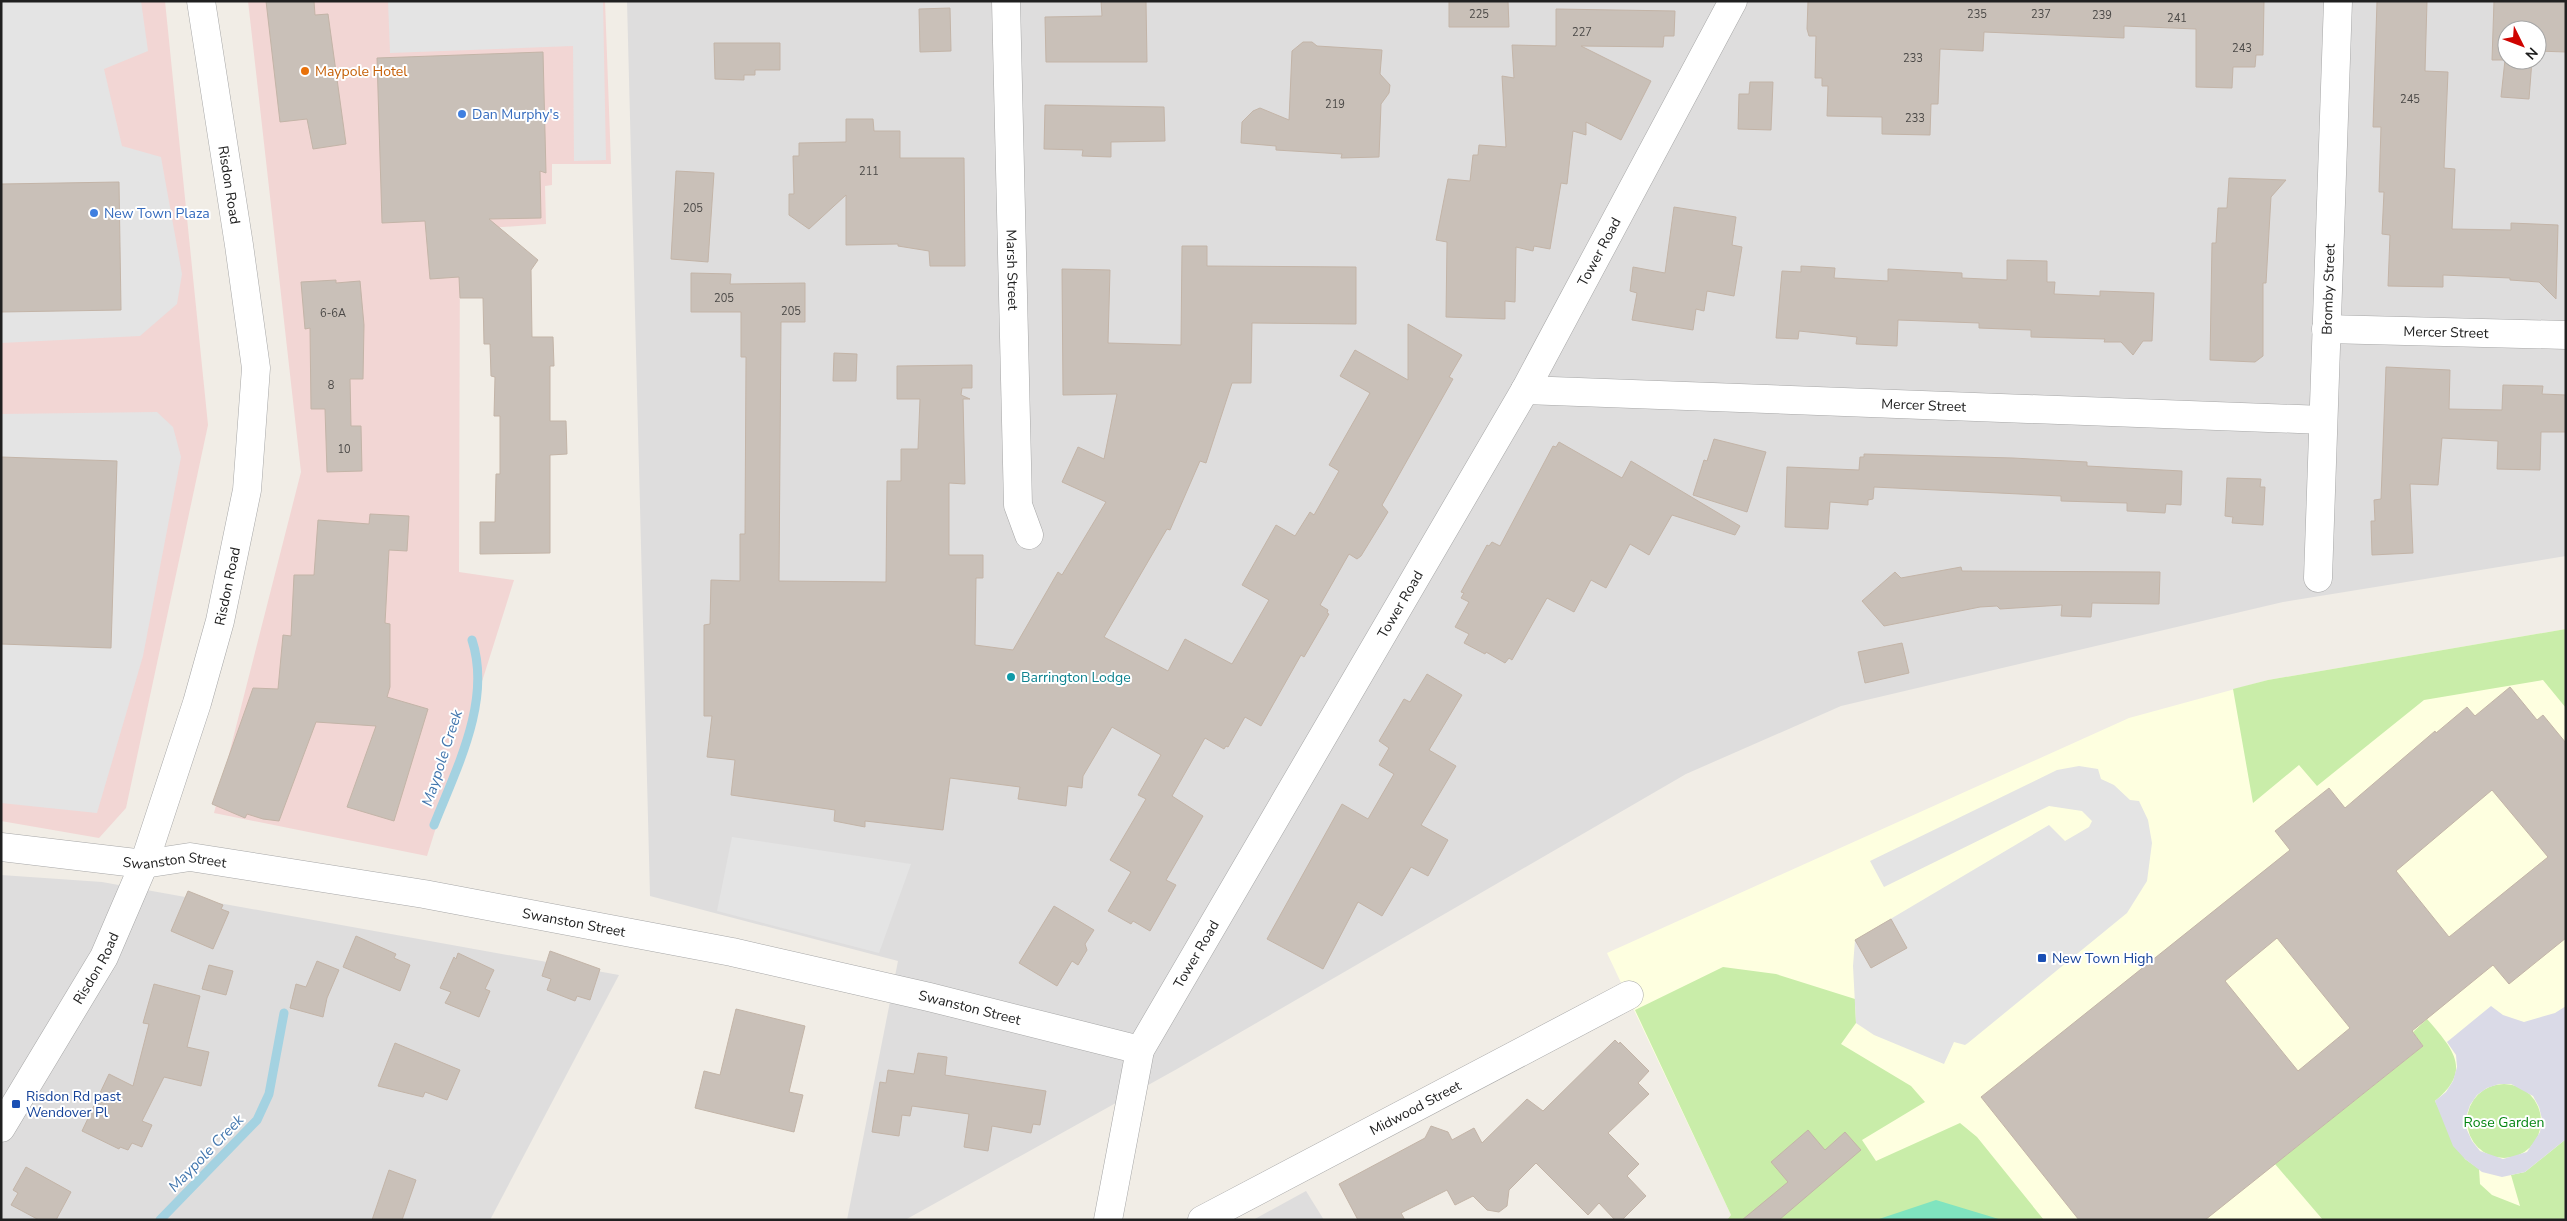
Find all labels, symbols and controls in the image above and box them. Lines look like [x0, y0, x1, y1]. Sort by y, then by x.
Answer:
house number: 225 [1469, 7, 1489, 22]
house number: 235 [1967, 7, 1987, 22]
house number: 237 [2031, 7, 2051, 22]
house number: 239 [2092, 8, 2112, 23]
house number: 241 [2167, 11, 2187, 26]
north arrow [2497, 20, 2547, 70]
house number: 227 [1572, 25, 1592, 40]
house number: 243 [2232, 41, 2252, 56]
text: N [2521, 43, 2542, 64]
house number: 233 [1903, 51, 1923, 66]
place label: Maypole Hotel [315, 62, 408, 81]
marker: Maypole Hotel [299, 65, 311, 77]
house number: 245 [2400, 92, 2420, 107]
house number: 219 [1325, 97, 1345, 112]
place label: Dan Murphy's [472, 105, 560, 124]
marker: Dan Murphy's [456, 108, 468, 120]
house number: 233 [1905, 111, 1925, 126]
street label: Risdon Road [213, 144, 245, 226]
house number: 211 [859, 164, 879, 179]
house number: 205 [683, 201, 703, 216]
place label: New Town Plaza [104, 204, 210, 223]
marker: New Town Plaza [88, 207, 100, 219]
street label: Tower Road [1573, 214, 1625, 289]
street label: Marsh Street [1002, 229, 1023, 311]
street label: Bromby Street [2317, 243, 2339, 335]
house number: 205 [714, 291, 734, 306]
house number: 205 [781, 304, 801, 319]
house number: 6-6A [320, 306, 346, 321]
street label: Mercer Street [2403, 321, 2489, 343]
house number: 8 [328, 378, 335, 393]
street label: Mercer Street [1881, 394, 1967, 416]
house number: 10 [337, 442, 351, 457]
street label: Risdon Road [210, 545, 244, 627]
street label: Tower Road [1373, 567, 1427, 642]
place label: Barrington Lodge [1021, 668, 1131, 687]
marker: Barrington Lodge [1005, 671, 1017, 683]
water label: Maypole Creek [417, 707, 467, 809]
street label: Swanston Street [122, 847, 228, 874]
street label: Swanston Street [521, 903, 627, 941]
street label: Tower Road [1169, 917, 1223, 991]
street label: Risdon Road [68, 929, 123, 1008]
place label: New Town High [2052, 949, 2154, 968]
marker: New Town High [2036, 952, 2048, 964]
street label: Swanston Street [917, 985, 1023, 1029]
street label: Midwood Street [1366, 1076, 1464, 1140]
place label: Risdon Rd past Wendover Pl [26, 1087, 121, 1122]
marker: Risdon Rd past Wendover Pl [10, 1098, 22, 1110]
water label: Maypole Creek [164, 1110, 248, 1196]
park label: Rose Garden [2464, 1113, 2544, 1132]

